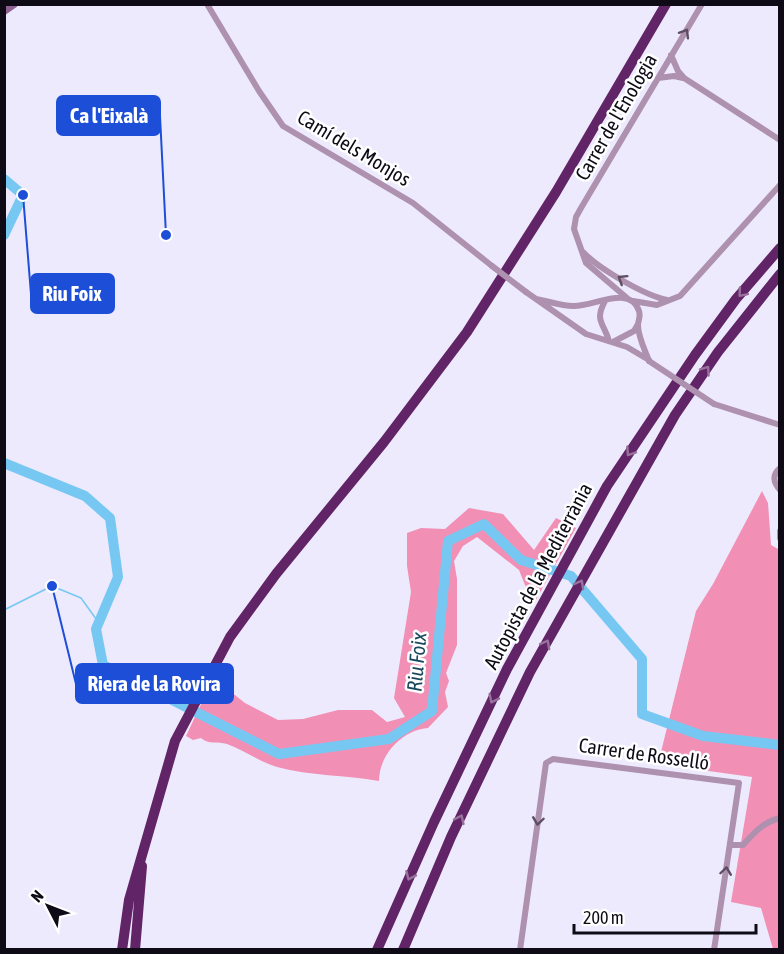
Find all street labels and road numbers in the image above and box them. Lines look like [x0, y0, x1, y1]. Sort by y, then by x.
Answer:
street label: Carrer de l'Enologia [570, 49, 661, 184]
street label: Camí dels Monjos [294, 105, 415, 190]
street label: Autopista de la Mediterrània [479, 479, 596, 673]
street label: Carrer de Rosselló [577, 733, 711, 774]

